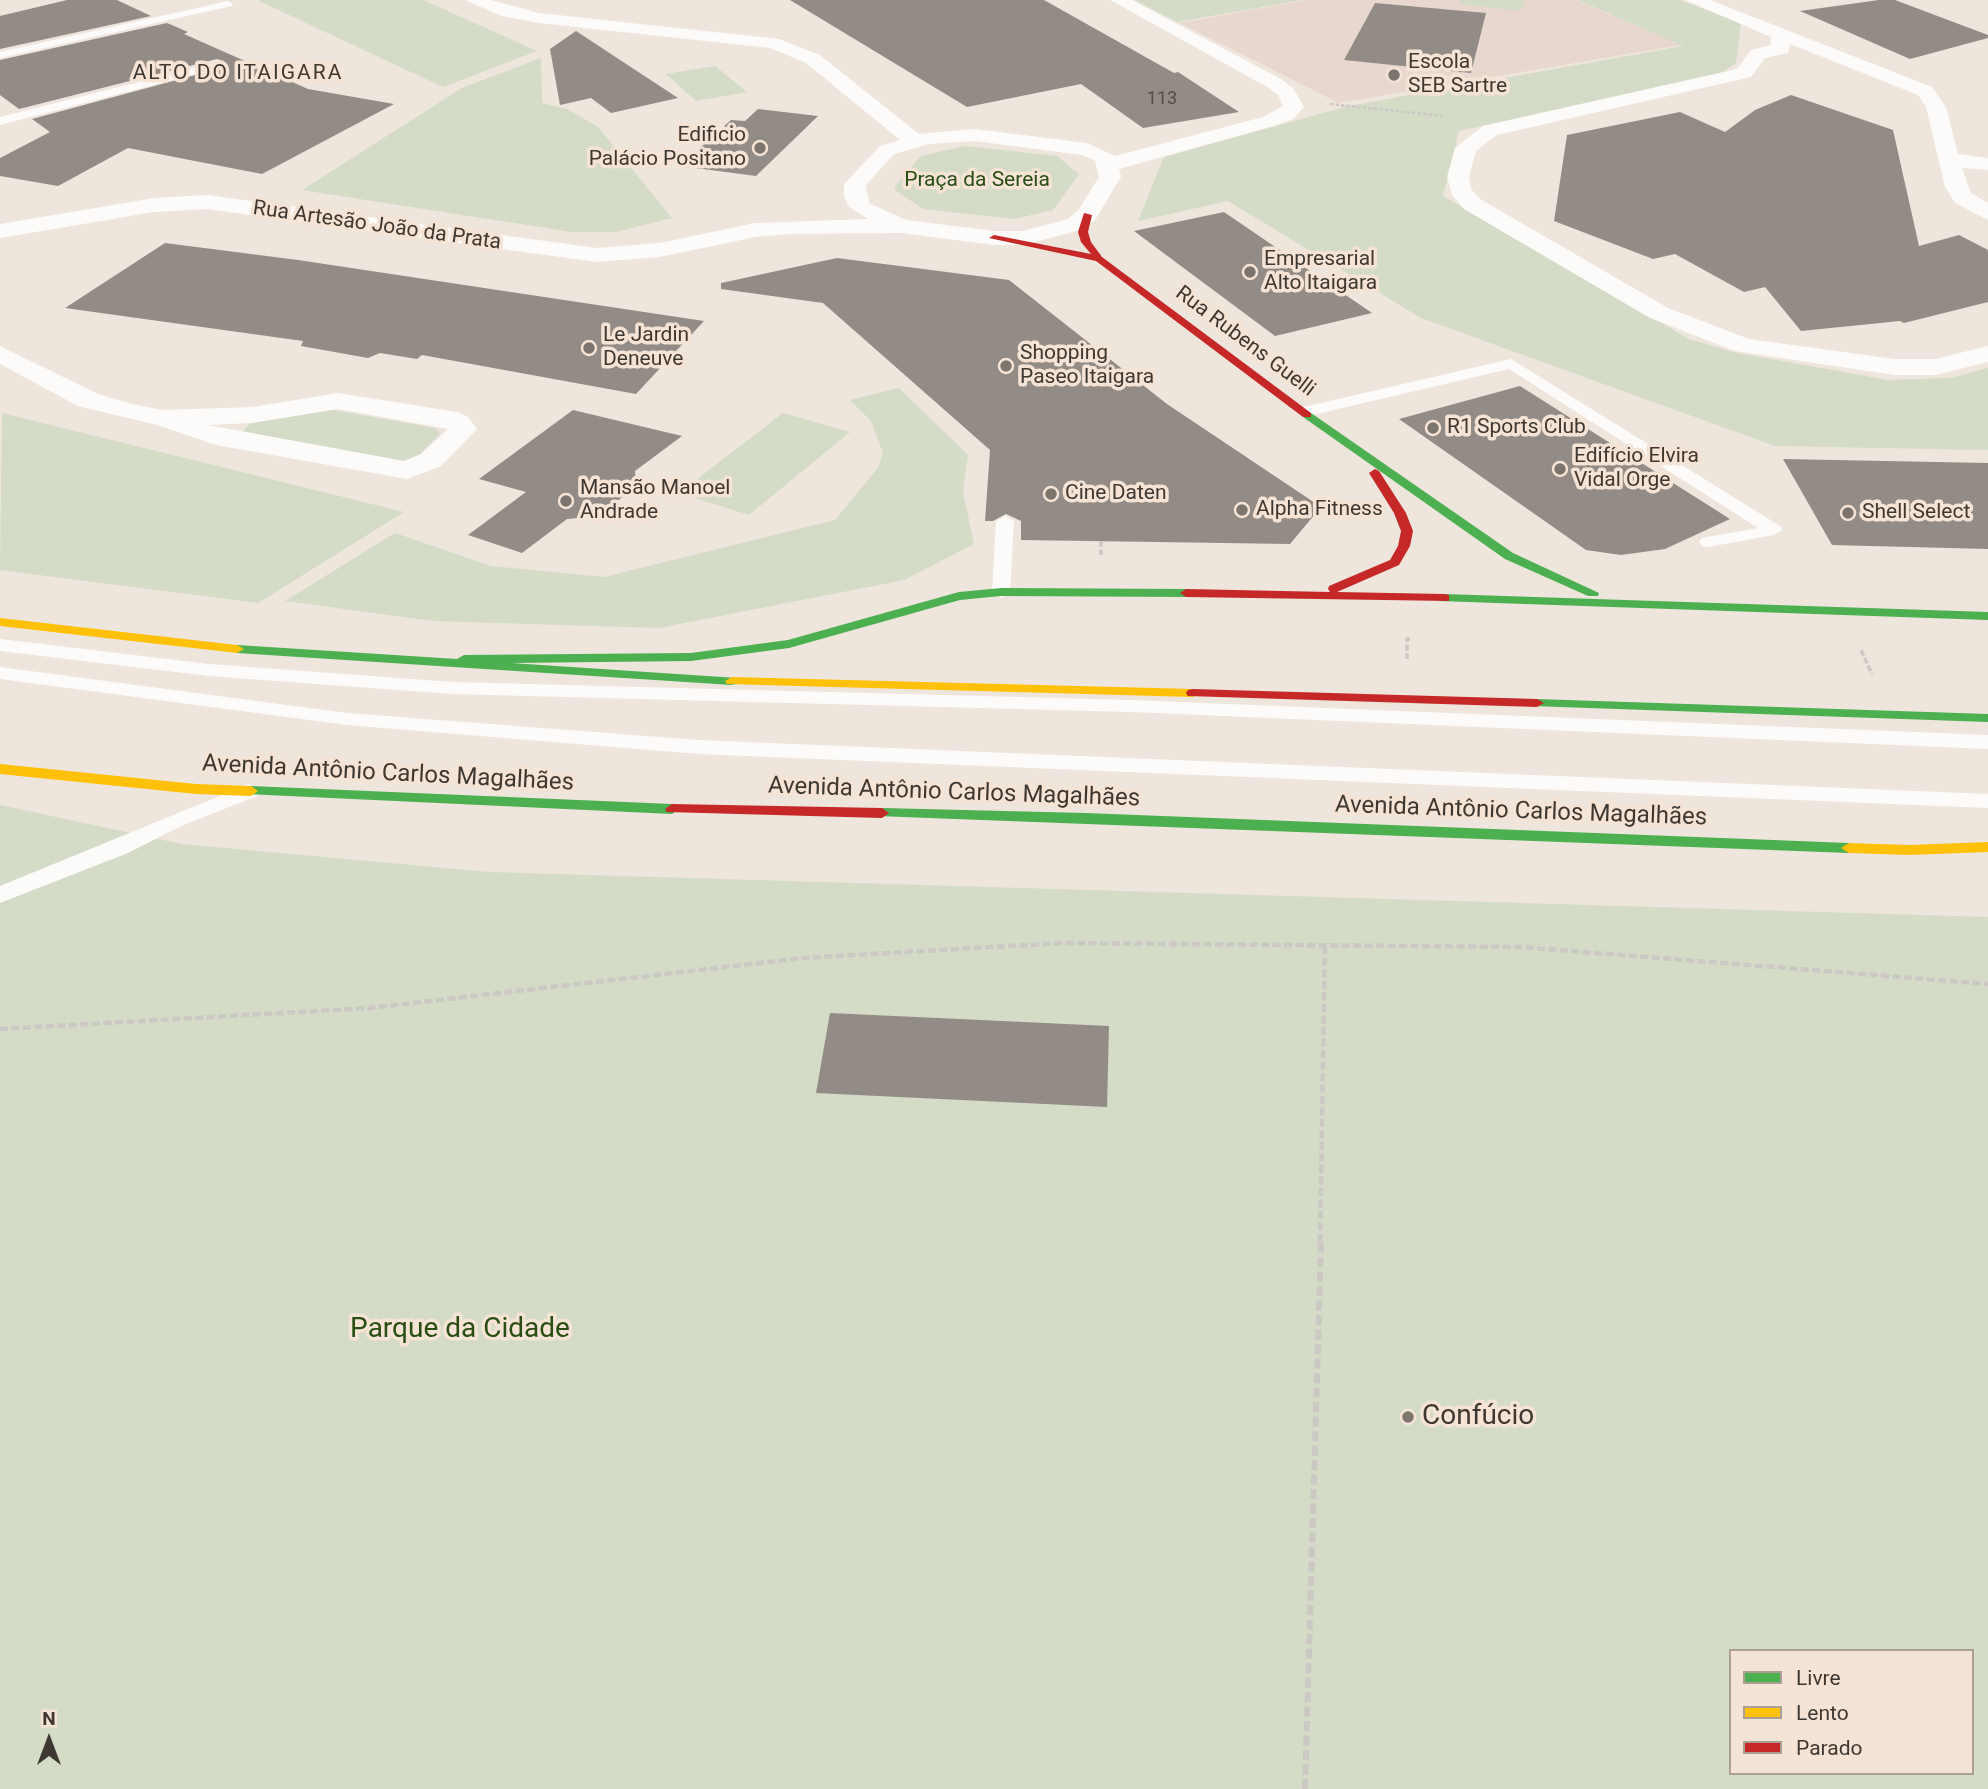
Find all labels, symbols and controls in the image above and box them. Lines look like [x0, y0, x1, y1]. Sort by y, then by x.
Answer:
place label: Escola SEB Sartre [1408, 50, 1507, 100]
district label: ALTO DO ITAIGARA [135, 61, 341, 87]
marker: Escola SEB Sartre [1386, 67, 1402, 83]
house number: 113 [1147, 88, 1177, 110]
place label: Edificio Palácio Positano [589, 123, 746, 173]
marker: Edificio Palácio Positano [752, 140, 768, 156]
park label: Praça da Sereia [904, 168, 1050, 194]
street label: Rua Artesão João da Prata [251, 196, 503, 256]
place label: Empresarial Alto Itaigara [1264, 247, 1377, 297]
marker: Empresarial Alto Itaigara [1242, 264, 1258, 280]
street label: Rua Rubens Guelli [1170, 281, 1320, 403]
place label: Le Jardin Deneuve [603, 323, 689, 373]
marker: Le Jardin Deneuve [581, 340, 597, 356]
place label: Shopping Paseo Itaigara [1020, 341, 1154, 391]
marker: Shopping Paseo Itaigara [998, 358, 1014, 374]
place label: R1 Sports Club [1447, 415, 1586, 441]
marker: R1 Sports Club [1425, 420, 1441, 436]
place label: Edifício Elvira Vidal Orge [1574, 444, 1699, 494]
marker: Edifício Elvira Vidal Orge [1552, 461, 1568, 477]
place label: Mansão Manoel Andrade [580, 476, 730, 526]
place label: Cine Daten [1065, 481, 1167, 507]
marker: Cine Daten [1043, 486, 1059, 502]
marker: Mansão Manoel Andrade [558, 493, 574, 509]
place label: Alpha Fitness [1256, 497, 1383, 523]
place label: Shell Select [1862, 500, 1970, 526]
marker: Alpha Fitness [1234, 502, 1250, 518]
marker: Shell Select [1840, 505, 1856, 521]
street label: Avenida Antônio Carlos Magalhães [201, 750, 575, 798]
street label: Avenida Antônio Carlos Magalhães [767, 772, 1141, 814]
street label: Avenida Antônio Carlos Magalhães [1334, 791, 1708, 833]
park label: Parque da Cidade [350, 1313, 570, 1347]
place label: Confúcio [1422, 1400, 1534, 1434]
marker: Confúcio [1400, 1409, 1416, 1425]
legend [1729, 1649, 1974, 1775]
text: Livre [1796, 1666, 1841, 1690]
text: Lento [1796, 1701, 1849, 1725]
north arrow [14, 1705, 84, 1775]
text: N [42, 1707, 56, 1730]
text: Parado [1796, 1736, 1863, 1760]

